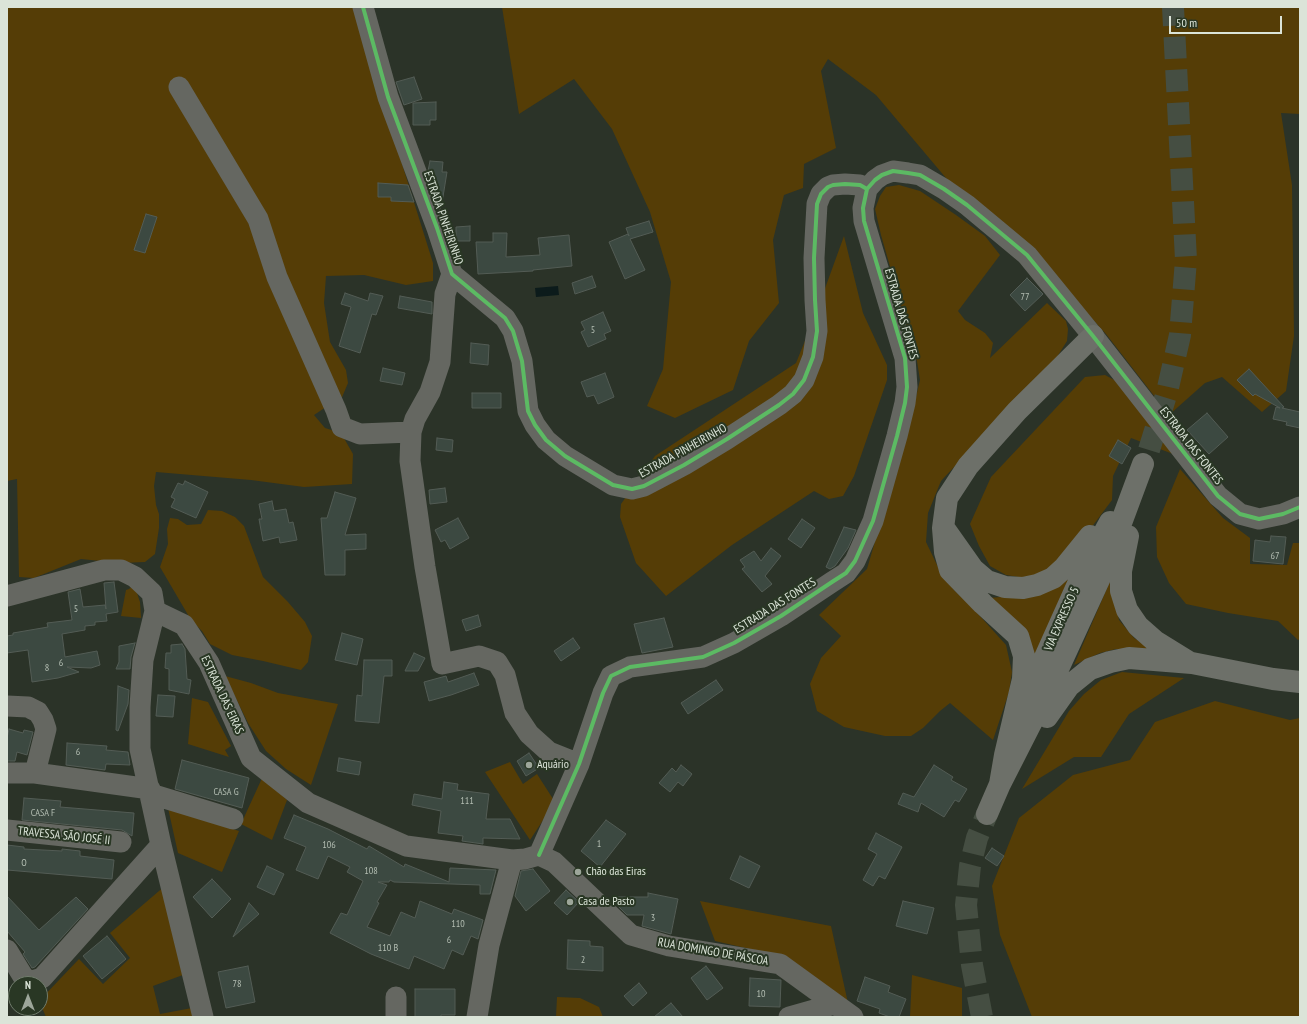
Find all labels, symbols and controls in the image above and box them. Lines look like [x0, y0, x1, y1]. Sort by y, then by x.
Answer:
scale bar [1171, 8, 1284, 34]
text: 50 m [1176, 15, 1197, 30]
street label: ESTRADA PINHEIRINHO [420, 169, 466, 267]
street label: ESTRADA DAS FONTES [881, 267, 921, 361]
house number: 77 [1021, 291, 1029, 303]
house number: 5 [591, 324, 595, 336]
street label: ESTRADA DAS FONTES [1156, 404, 1226, 488]
street label: ESTRADA PINHEIRINHO [637, 421, 729, 481]
house number: 67 [1271, 550, 1279, 562]
street label: ESTRADA DAS FONTES [731, 575, 819, 637]
street label: VIA EXPRESSO 5 [1041, 585, 1083, 653]
house number: 5 [74, 603, 78, 615]
street label: ESTRADA DAS EIRAS [198, 654, 246, 736]
house number: 6 [59, 657, 63, 669]
house number: 8 [45, 662, 49, 674]
house number: 6 [76, 746, 80, 758]
place label: Aquário [537, 758, 569, 772]
marker: Aquário [524, 760, 534, 770]
house number: CASA G [213, 786, 239, 798]
house number: 111 [460, 795, 474, 807]
house number: CASA F [31, 807, 55, 819]
street label: TRAVESSA SÃO JOSÉ II [17, 824, 111, 848]
house number: 1 [597, 838, 601, 850]
house number: 106 [322, 839, 336, 851]
house number: O [21, 857, 27, 869]
house number: 108 [364, 865, 378, 877]
place label: Chão das Eiras [586, 865, 646, 879]
marker: Chão das Eiras [573, 867, 583, 877]
place label: Casa de Pasto [578, 895, 635, 909]
marker: Casa de Pasto [565, 897, 575, 907]
house number: 3 [651, 912, 655, 924]
house number: 110 [451, 918, 465, 930]
house number: 6 [447, 934, 451, 946]
street label: RUA DOMINGO DE PÁSCOA [657, 935, 769, 969]
house number: 110 B [378, 942, 398, 954]
house number: 2 [581, 954, 585, 966]
north arrow [8, 976, 48, 1016]
text: N [25, 978, 31, 992]
house number: 78 [233, 978, 241, 990]
house number: 10 [757, 988, 765, 1000]

